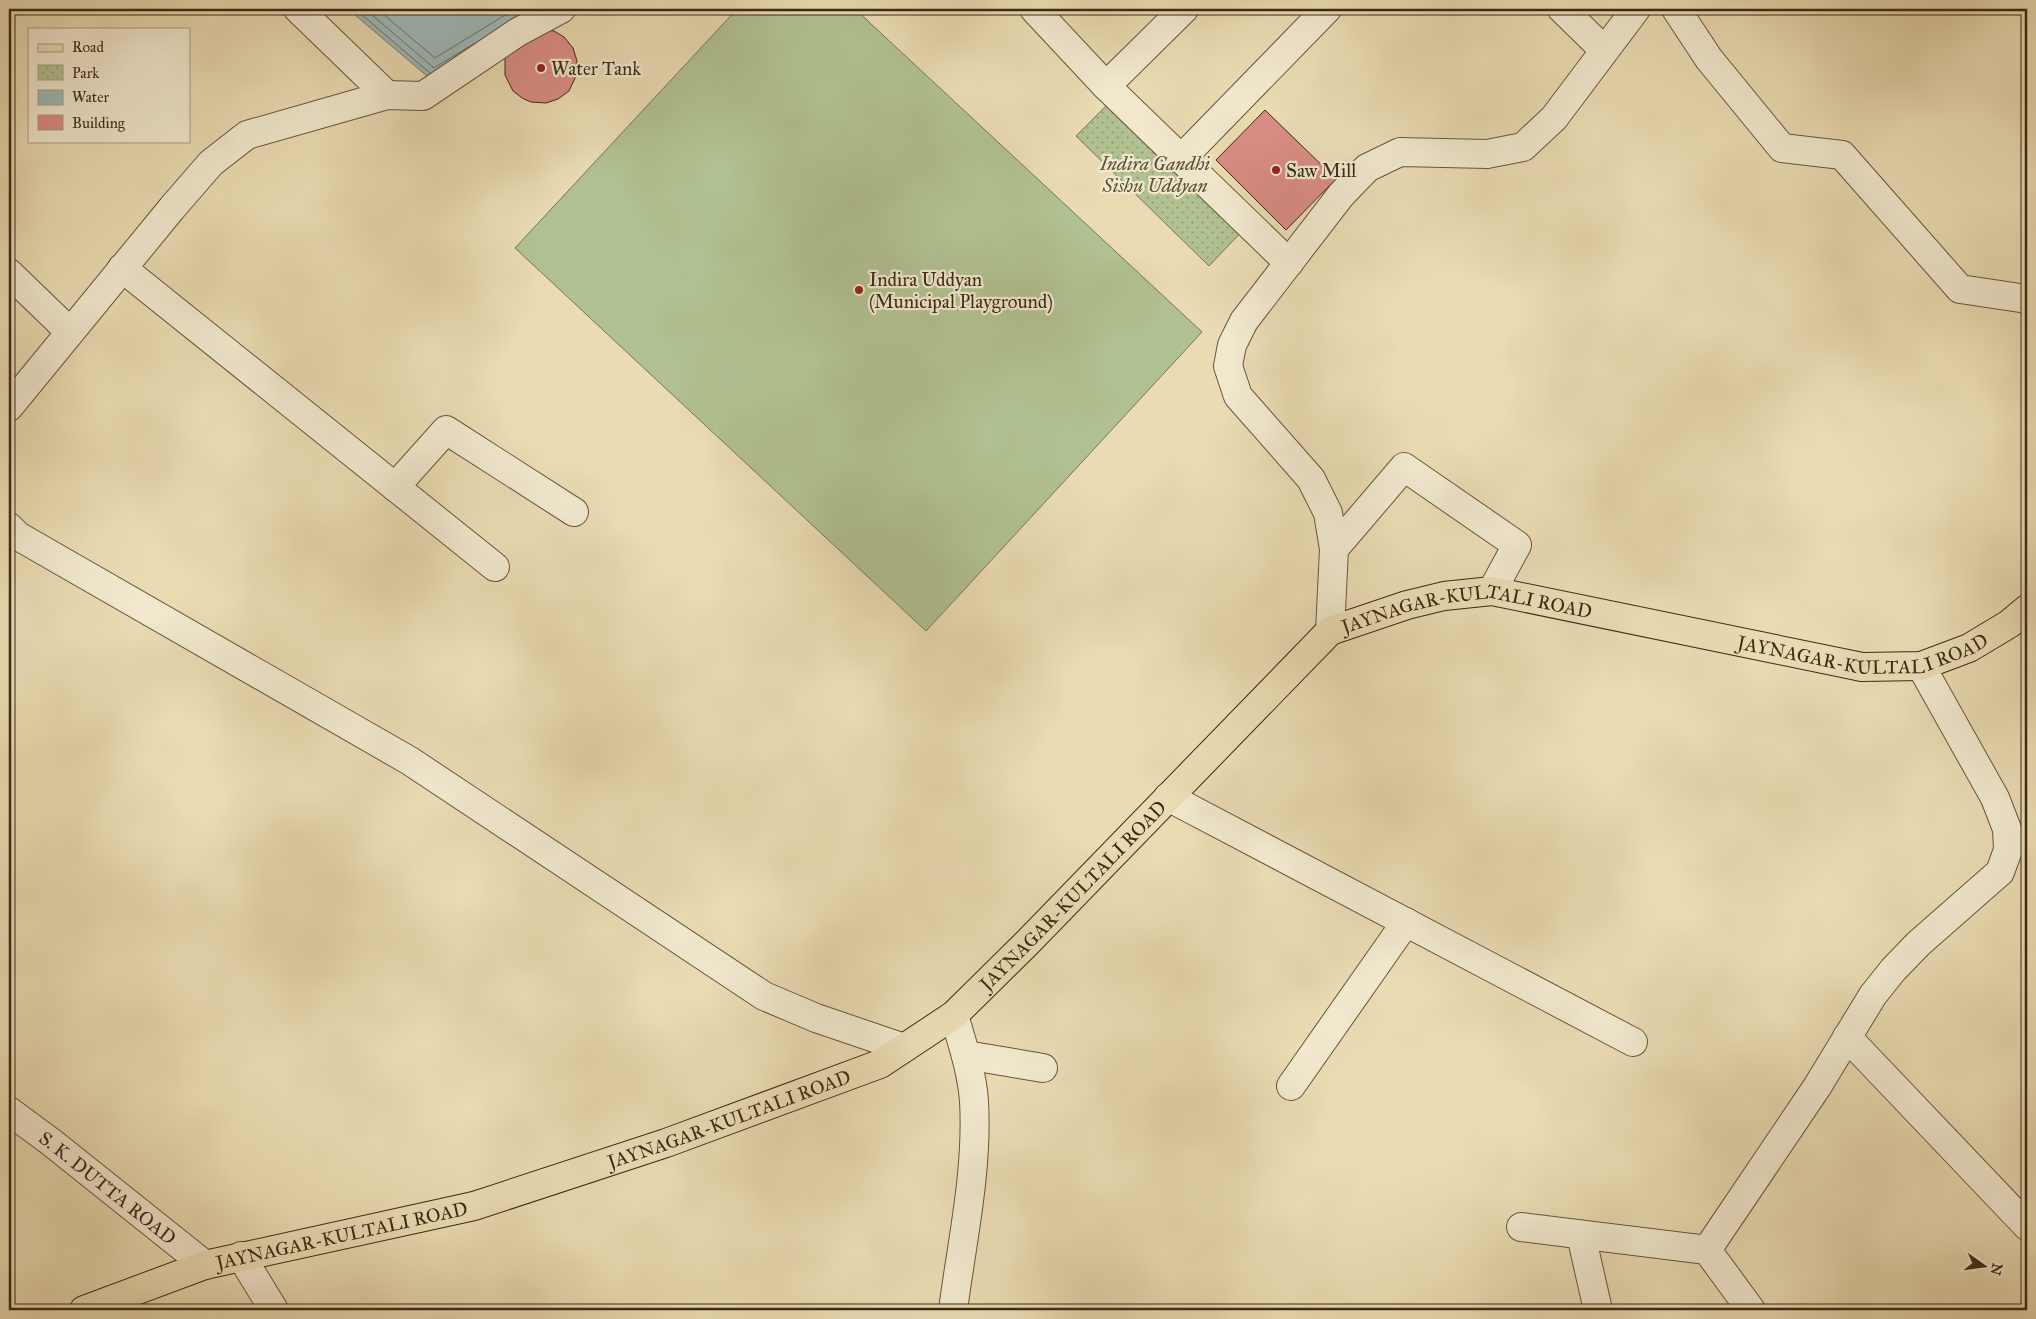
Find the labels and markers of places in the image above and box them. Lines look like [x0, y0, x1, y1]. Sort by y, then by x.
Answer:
place label: Water Tank [551, 57, 641, 80]
marker: Water Tank [535, 62, 547, 74]
place label: Saw Mill [1286, 159, 1357, 182]
marker: Saw Mill [1270, 164, 1282, 176]
place label: Indira Uddyan (Municipal Playground) [869, 268, 1053, 314]
marker: Indira Uddyan (Municipal Playground) [853, 284, 865, 296]

